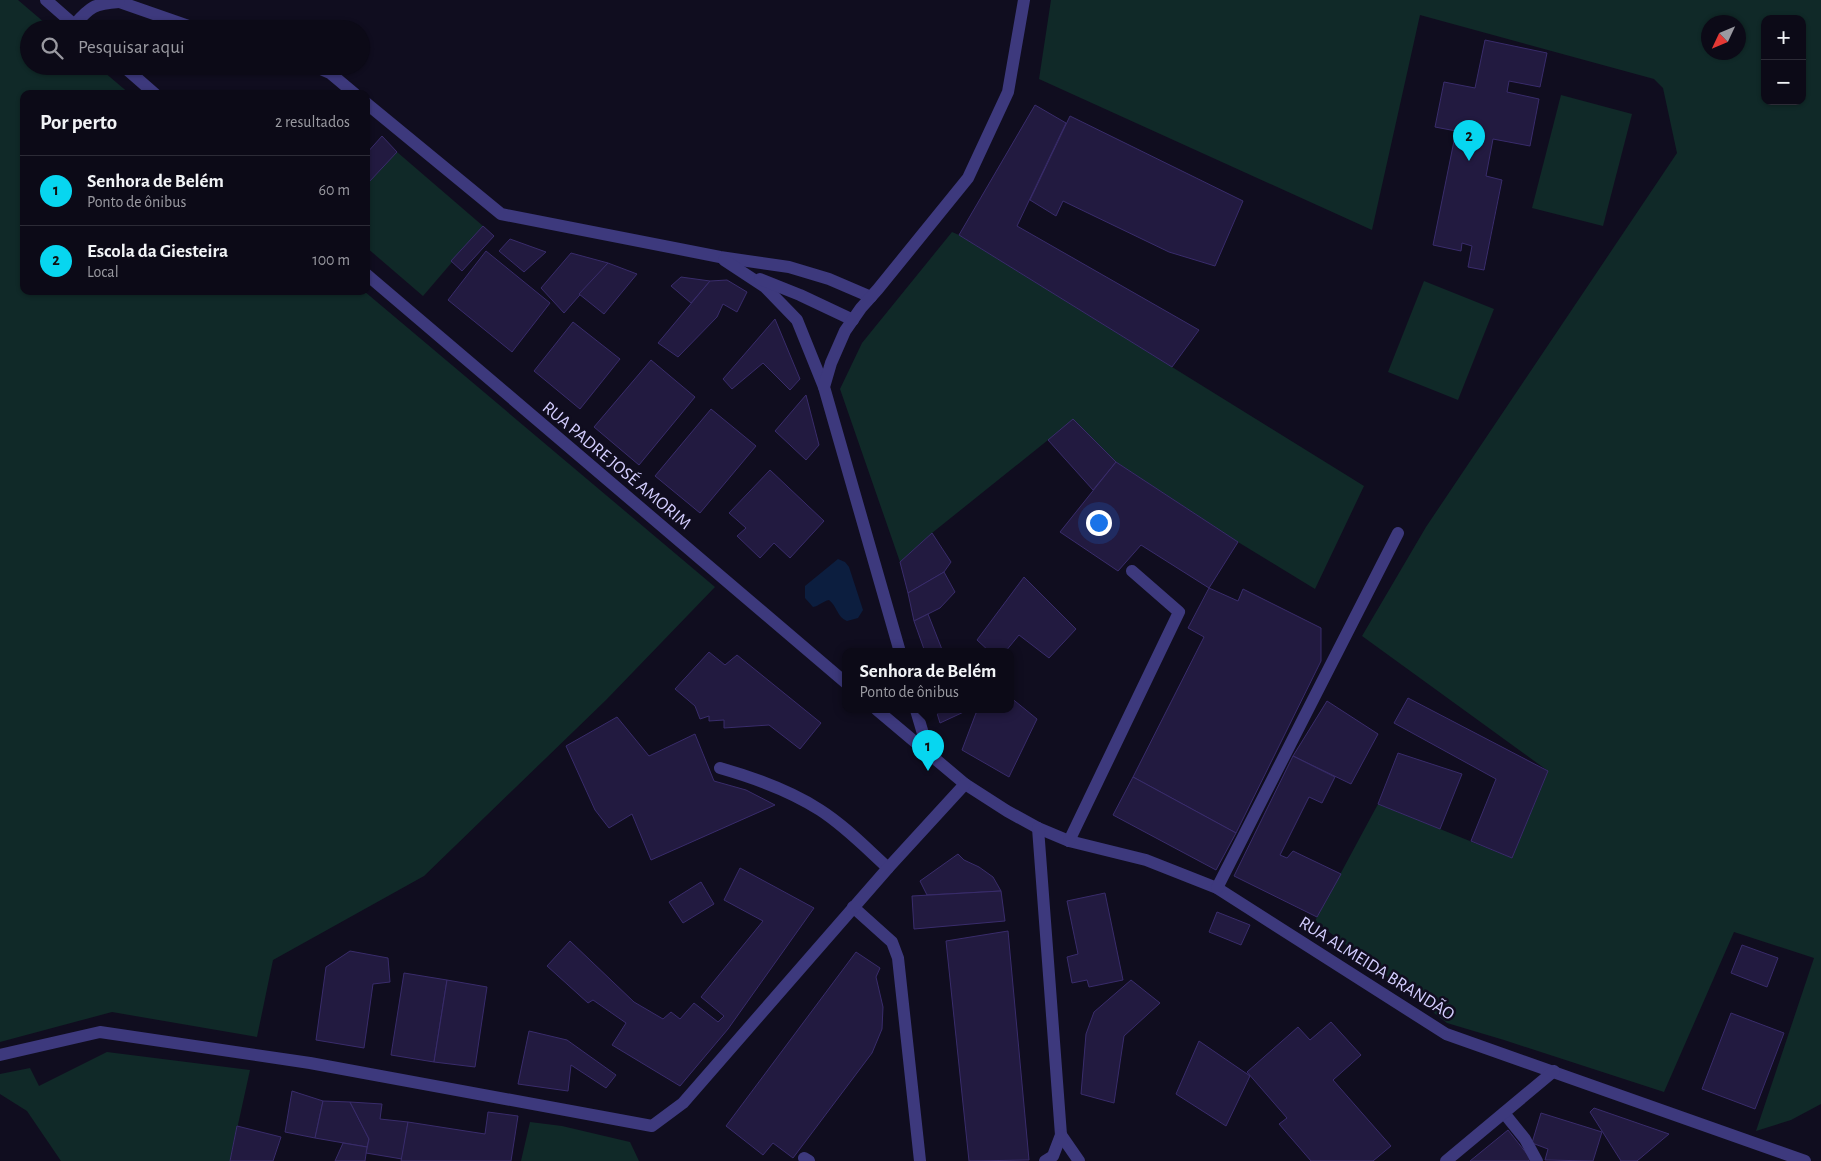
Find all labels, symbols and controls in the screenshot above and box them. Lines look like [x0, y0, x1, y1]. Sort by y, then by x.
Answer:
north arrow [1701, 15, 1746, 60]
map controls [1761, 15, 1806, 105]
button: + [1761, 15, 1806, 60]
search box [20, 20, 370, 75]
icon: search [38, 34, 66, 62]
text: Pesquisar aqui [78, 38, 184, 57]
button: − [1761, 60, 1806, 105]
text: Por perto [40, 112, 117, 133]
text: 2 resultados [275, 114, 350, 130]
pin: 2 [1453, 120, 1485, 161]
text: Senhora de Belém [87, 172, 224, 191]
text: 1 [53, 182, 59, 198]
text: 60 m [319, 182, 350, 198]
text: Ponto de ônibus [87, 194, 186, 210]
text: Escola da Giesteira [87, 242, 228, 261]
text: 2 [52, 252, 60, 268]
text: 100 m [312, 252, 350, 268]
text: Local [87, 264, 119, 280]
street label: RUA PADRE JOSÉ AMORIM [539, 396, 696, 533]
your location [1086, 510, 1112, 536]
popup [842, 648, 1014, 713]
text: Senhora de Belém [860, 662, 996, 681]
text: Ponto de ônibus [860, 684, 959, 700]
pin: 1 [912, 730, 944, 771]
street label: RUA ALMEIDA BRANDÃO [1296, 911, 1459, 1024]

